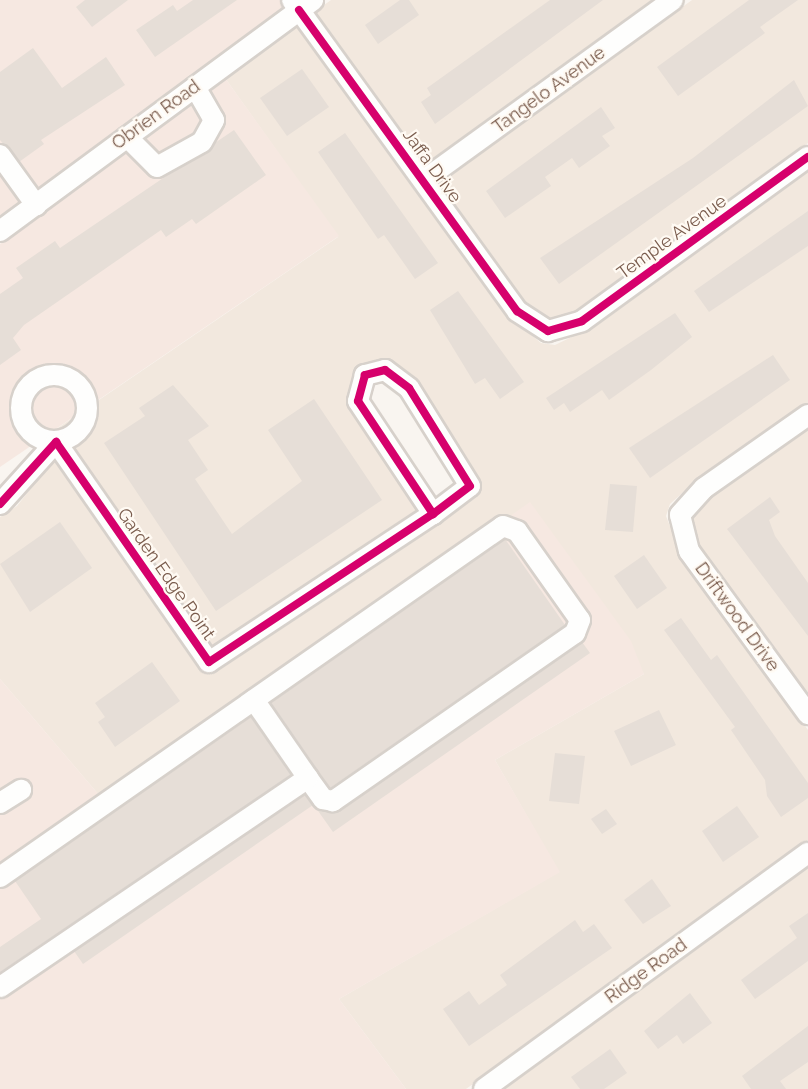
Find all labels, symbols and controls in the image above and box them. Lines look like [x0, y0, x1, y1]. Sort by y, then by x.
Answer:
street label: Tangelo Avenue [488, 42, 610, 138]
street label: Obrien Road [108, 76, 204, 154]
street label: Jaffa Drive [398, 125, 466, 207]
street label: Temple Avenue [613, 190, 731, 284]
street label: Garden Edge Point [112, 504, 220, 644]
street label: Driftwood Drive [690, 558, 784, 676]
street label: Ridge Road [601, 934, 691, 1008]

